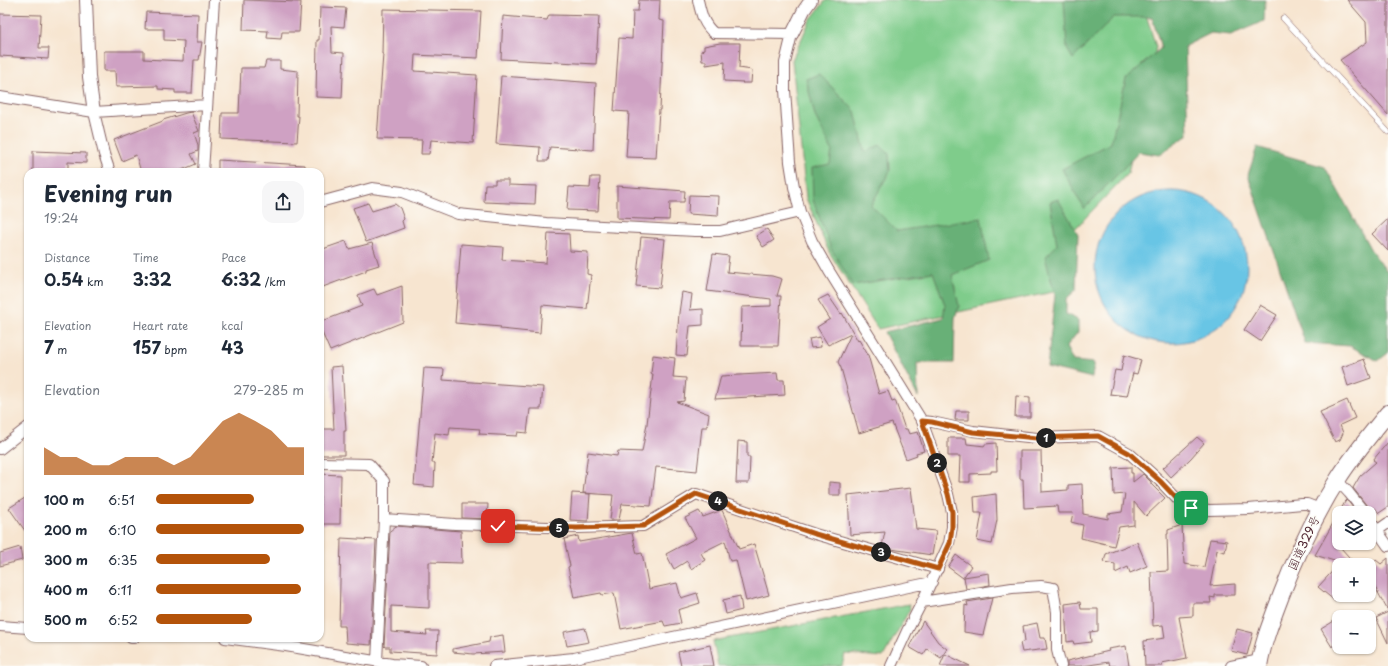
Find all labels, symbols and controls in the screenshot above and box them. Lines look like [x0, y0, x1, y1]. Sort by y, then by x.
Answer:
text: Evening run [44, 176, 173, 209]
button: share [262, 181, 304, 223]
text: 19:24 [44, 208, 79, 227]
text: Distance [44, 249, 90, 266]
text: Time [133, 249, 159, 266]
text: Pace [221, 249, 246, 266]
text: 0.54 [44, 266, 83, 292]
text: 3:32 [133, 266, 172, 292]
text: 6:32 [221, 266, 261, 292]
text: km [83, 273, 103, 290]
text: /km [261, 273, 286, 290]
text: Elevation [44, 317, 91, 334]
text: Heart rate [133, 317, 188, 334]
text: kcal [221, 317, 243, 334]
text: 7 [44, 334, 54, 360]
text: 157 [133, 334, 161, 360]
text: 43 [221, 334, 244, 360]
text: m [54, 341, 67, 358]
text: bpm [161, 341, 187, 358]
text: Elevation [44, 380, 100, 399]
text: 279–285 m [233, 380, 304, 399]
pin: 1 [1036, 428, 1056, 448]
text: 1 [1043, 429, 1049, 446]
pin: 2 [927, 453, 947, 473]
text: 2 [933, 454, 941, 471]
text: 100 m [44, 490, 85, 509]
text: 6:51 [108, 490, 135, 509]
pin: 4 [708, 491, 728, 511]
pin [1174, 491, 1208, 525]
text: 4 [714, 492, 722, 509]
icon: arrive [1180, 497, 1202, 519]
map controls [1332, 506, 1376, 654]
button: layers [1332, 506, 1376, 550]
pin [481, 509, 515, 543]
street label: 国道329号 [1282, 512, 1324, 573]
icon: check [487, 515, 509, 537]
pin: 5 [549, 518, 569, 538]
text: 5 [555, 519, 563, 536]
text: 200 m [44, 520, 88, 539]
text: 6:10 [108, 520, 136, 539]
pin: 3 [871, 542, 891, 562]
text: 3 [877, 543, 885, 560]
text: 300 m [44, 550, 88, 569]
text: 6:35 [108, 550, 137, 569]
button: + [1332, 558, 1376, 602]
text: 400 m [44, 580, 88, 599]
text: 6:11 [108, 580, 132, 599]
text: 500 m [44, 610, 87, 629]
text: 6:52 [108, 610, 138, 629]
button: − [1332, 610, 1376, 654]

